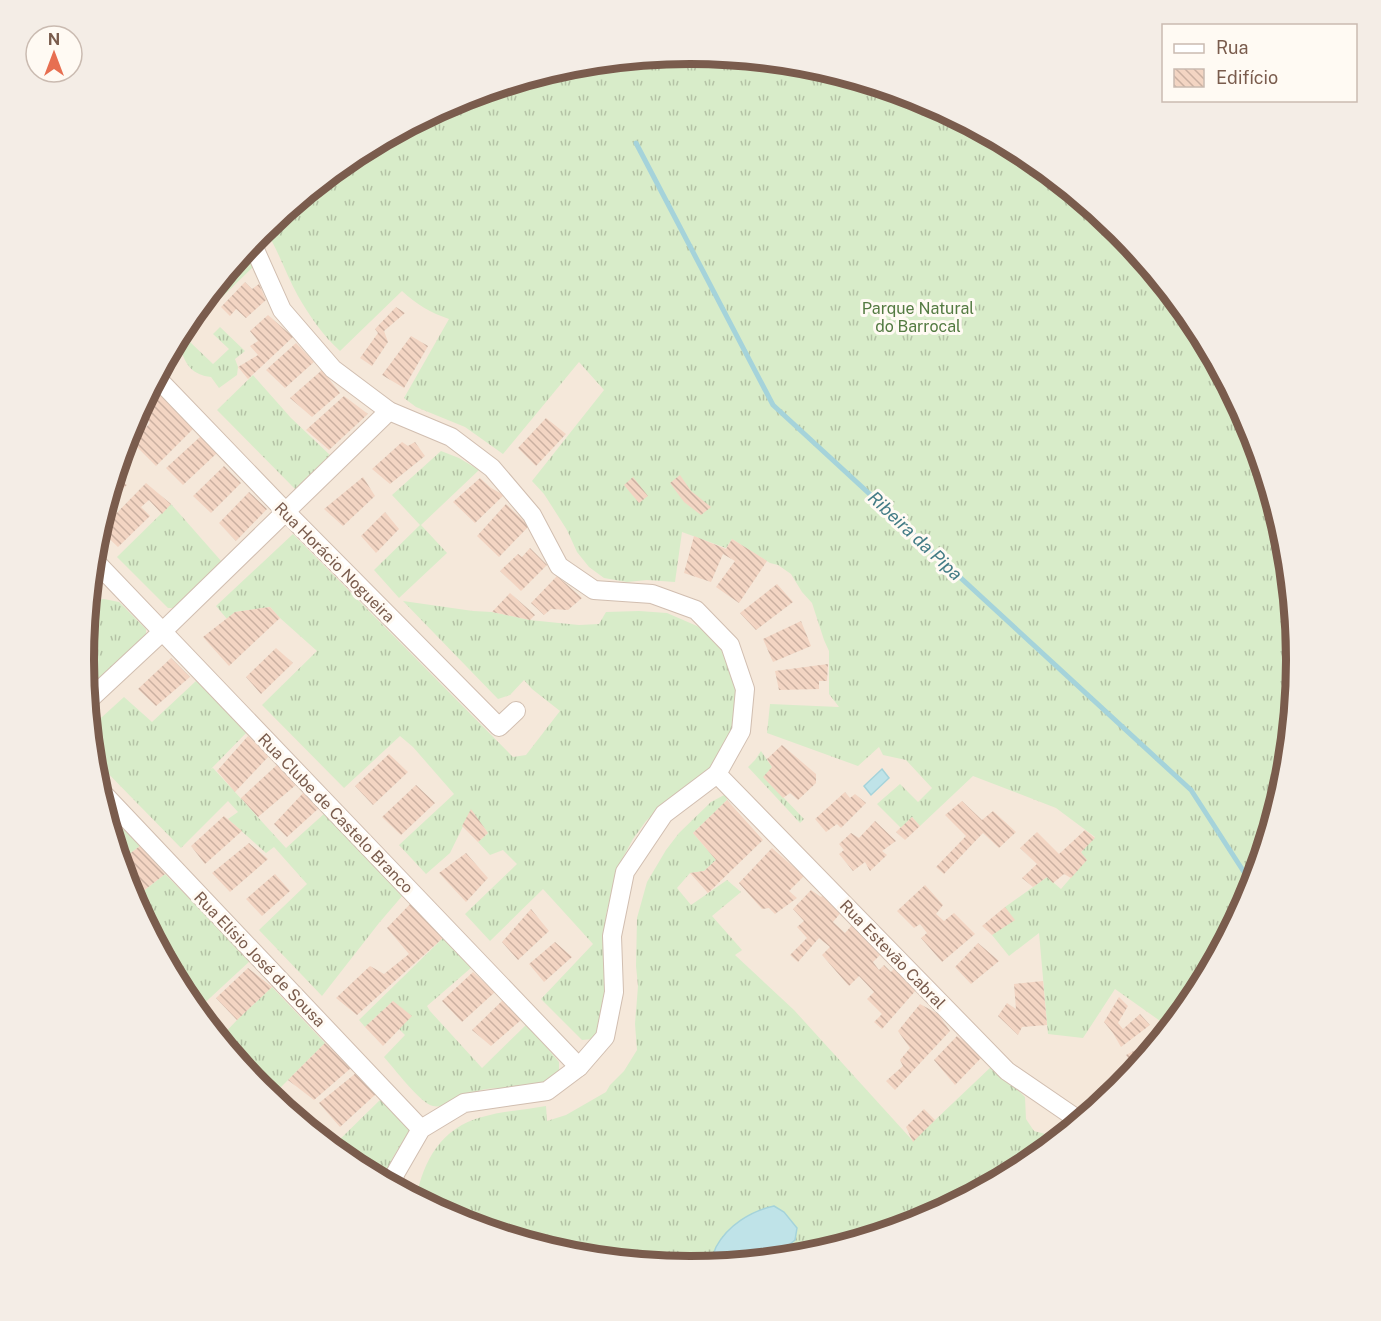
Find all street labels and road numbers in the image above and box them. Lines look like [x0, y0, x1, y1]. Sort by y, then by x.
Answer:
street label: Rua Horácio Nogueira [271, 498, 399, 626]
street label: Rua Clube de Castelo Branco [254, 730, 417, 897]
street label: Rua Elísio José de Sousa [190, 888, 329, 1031]
street label: Rua Estevão Cabral [836, 896, 950, 1013]

